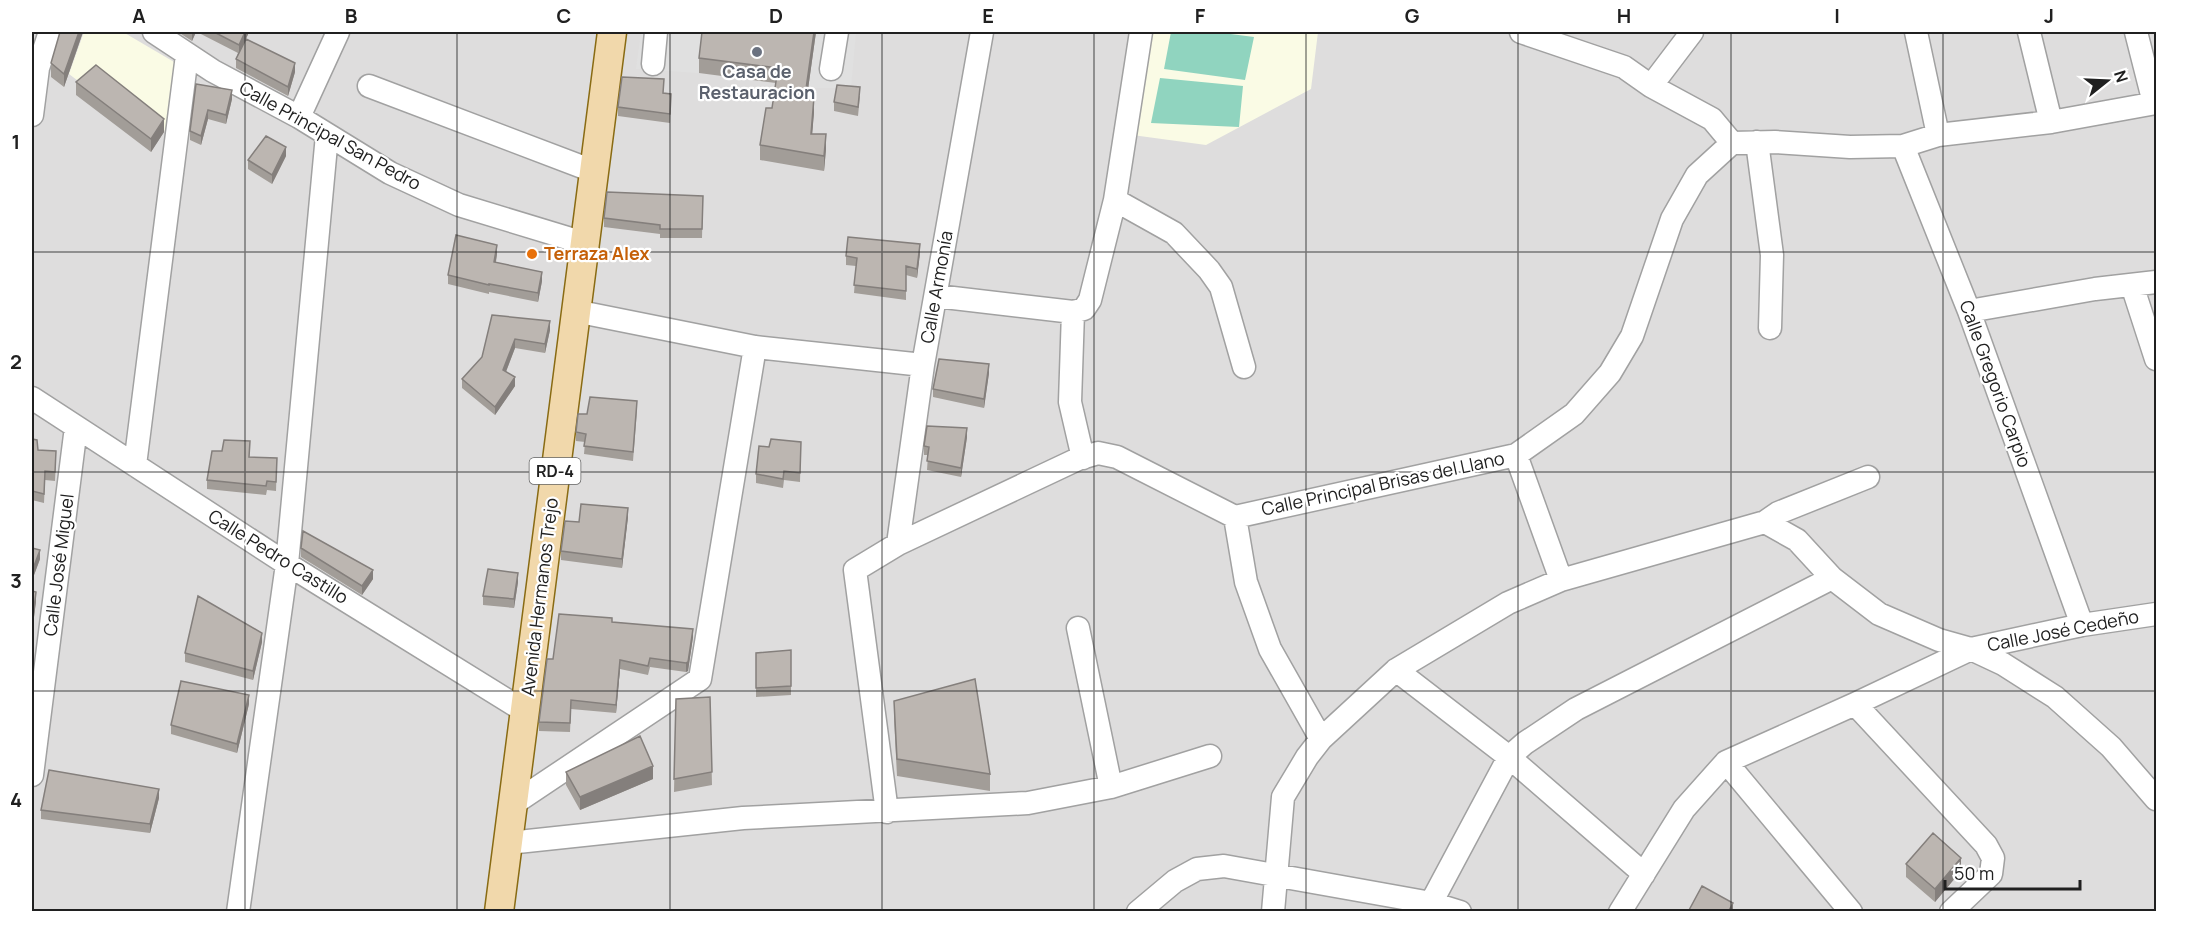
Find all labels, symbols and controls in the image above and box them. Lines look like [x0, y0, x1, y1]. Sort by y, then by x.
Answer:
text: A [132, 2, 146, 29]
text: B [345, 2, 358, 29]
text: C [557, 2, 571, 29]
text: D [769, 2, 783, 29]
text: E [982, 2, 994, 29]
text: F [1195, 2, 1206, 29]
text: G [1405, 2, 1420, 29]
text: H [1617, 2, 1631, 29]
text: I [1834, 2, 1840, 29]
text: J [2044, 2, 2054, 29]
marker: Casa de Restauracion [750, 45, 764, 59]
north arrow [2077, 51, 2137, 111]
place label: Casa de Restauracion [699, 59, 815, 104]
text: N [2109, 67, 2134, 85]
street label: Calle Principal San Pedro [235, 75, 426, 195]
text: 1 [12, 128, 20, 155]
street label: Calle Armonía [914, 229, 958, 345]
place label: Terraza Alex [544, 241, 649, 265]
marker: Terraza Alex [525, 247, 539, 261]
street label: Calle Gregorio Carpio [1955, 297, 2037, 470]
text: 2 [10, 348, 22, 375]
street label: Calle Principal Brisas del Llano [1259, 446, 1507, 521]
road number: RD-4 [530, 458, 580, 484]
street label: Calle José Miguel [37, 492, 79, 637]
street label: Avenida Hermanos Trejo [515, 496, 563, 697]
street label: Calle Pedro Castillo [204, 503, 353, 609]
text: 3 [10, 567, 22, 594]
street label: Calle José Cedeño [1985, 604, 2141, 656]
text: 4 [10, 786, 22, 813]
scale bar [1945, 853, 2080, 891]
text: 50 m [1954, 861, 1994, 885]

